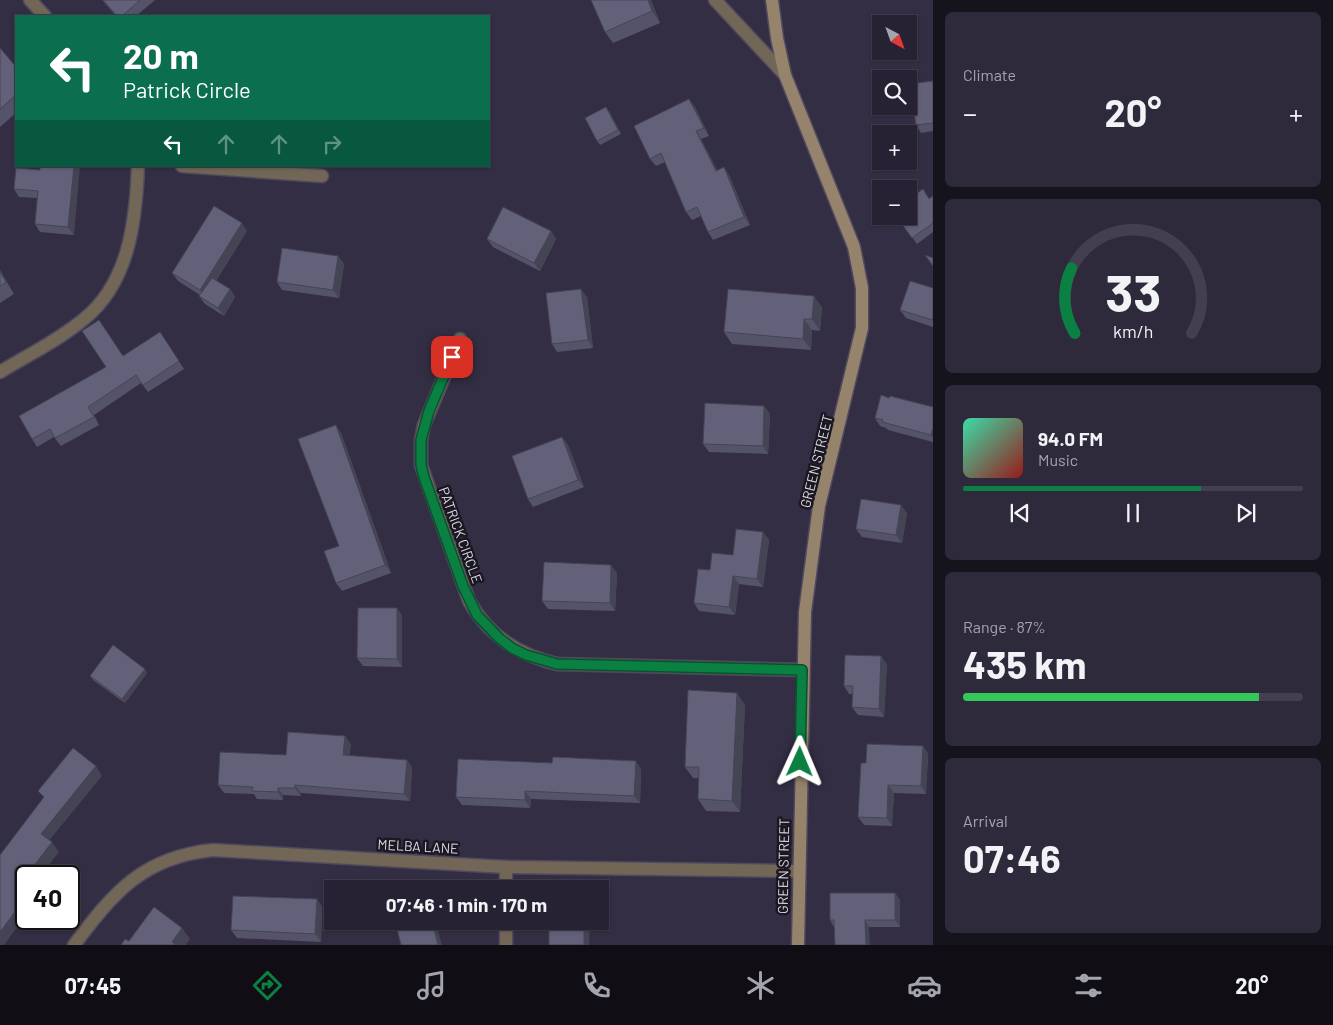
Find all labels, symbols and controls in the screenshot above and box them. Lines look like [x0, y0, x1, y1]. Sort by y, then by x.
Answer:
north arrow [872, 15, 918, 60]
map controls [872, 15, 917, 225]
text: 20 m [123, 34, 199, 76]
icon: left [40, 35, 105, 100]
text: Climate [963, 65, 1016, 84]
button: search [872, 70, 917, 115]
text: Patrick Circle [123, 76, 251, 102]
text: 20° [1104, 89, 1162, 135]
text: − [963, 96, 977, 130]
text: + [1289, 96, 1303, 130]
button: + [872, 125, 917, 170]
icon: left [159, 130, 187, 158]
icon: ahead [212, 130, 240, 158]
icon: ahead [265, 130, 293, 158]
icon: right [318, 130, 346, 158]
button: − [872, 180, 917, 225]
text: 33 [1105, 260, 1161, 322]
text: km/h [1113, 320, 1153, 342]
pin [431, 336, 473, 378]
icon: arrive [438, 343, 466, 371]
street label: GREEN STREET [796, 412, 836, 509]
text: 94.0 FM [1038, 427, 1103, 450]
text: Music [1038, 450, 1078, 469]
street label: PATRICK CIRCLE [436, 485, 486, 585]
icon: previous [1006, 499, 1034, 527]
icon: pause [1119, 499, 1147, 527]
icon: next [1232, 499, 1260, 527]
text: Range · 87% [963, 617, 1046, 636]
text: 435 km [963, 641, 1087, 687]
position arrow [773, 735, 825, 787]
text: Arrival [963, 811, 1008, 830]
street label: GREEN STREET [774, 818, 792, 914]
street label: MELBA LANE [377, 835, 459, 857]
text: 07:46 [963, 835, 1061, 881]
speed limit sign: 40 [15, 865, 80, 930]
text: 07:46 · 1 min · 170 m [386, 893, 547, 916]
icon: directions [250, 968, 285, 1003]
icon: music [414, 968, 449, 1003]
icon: phone [579, 968, 614, 1003]
icon: climate [743, 968, 778, 1003]
icon: car [907, 968, 942, 1003]
icon: filters [1071, 968, 1106, 1003]
text: 07:45 [65, 972, 121, 998]
text: 20° [1235, 972, 1268, 998]

